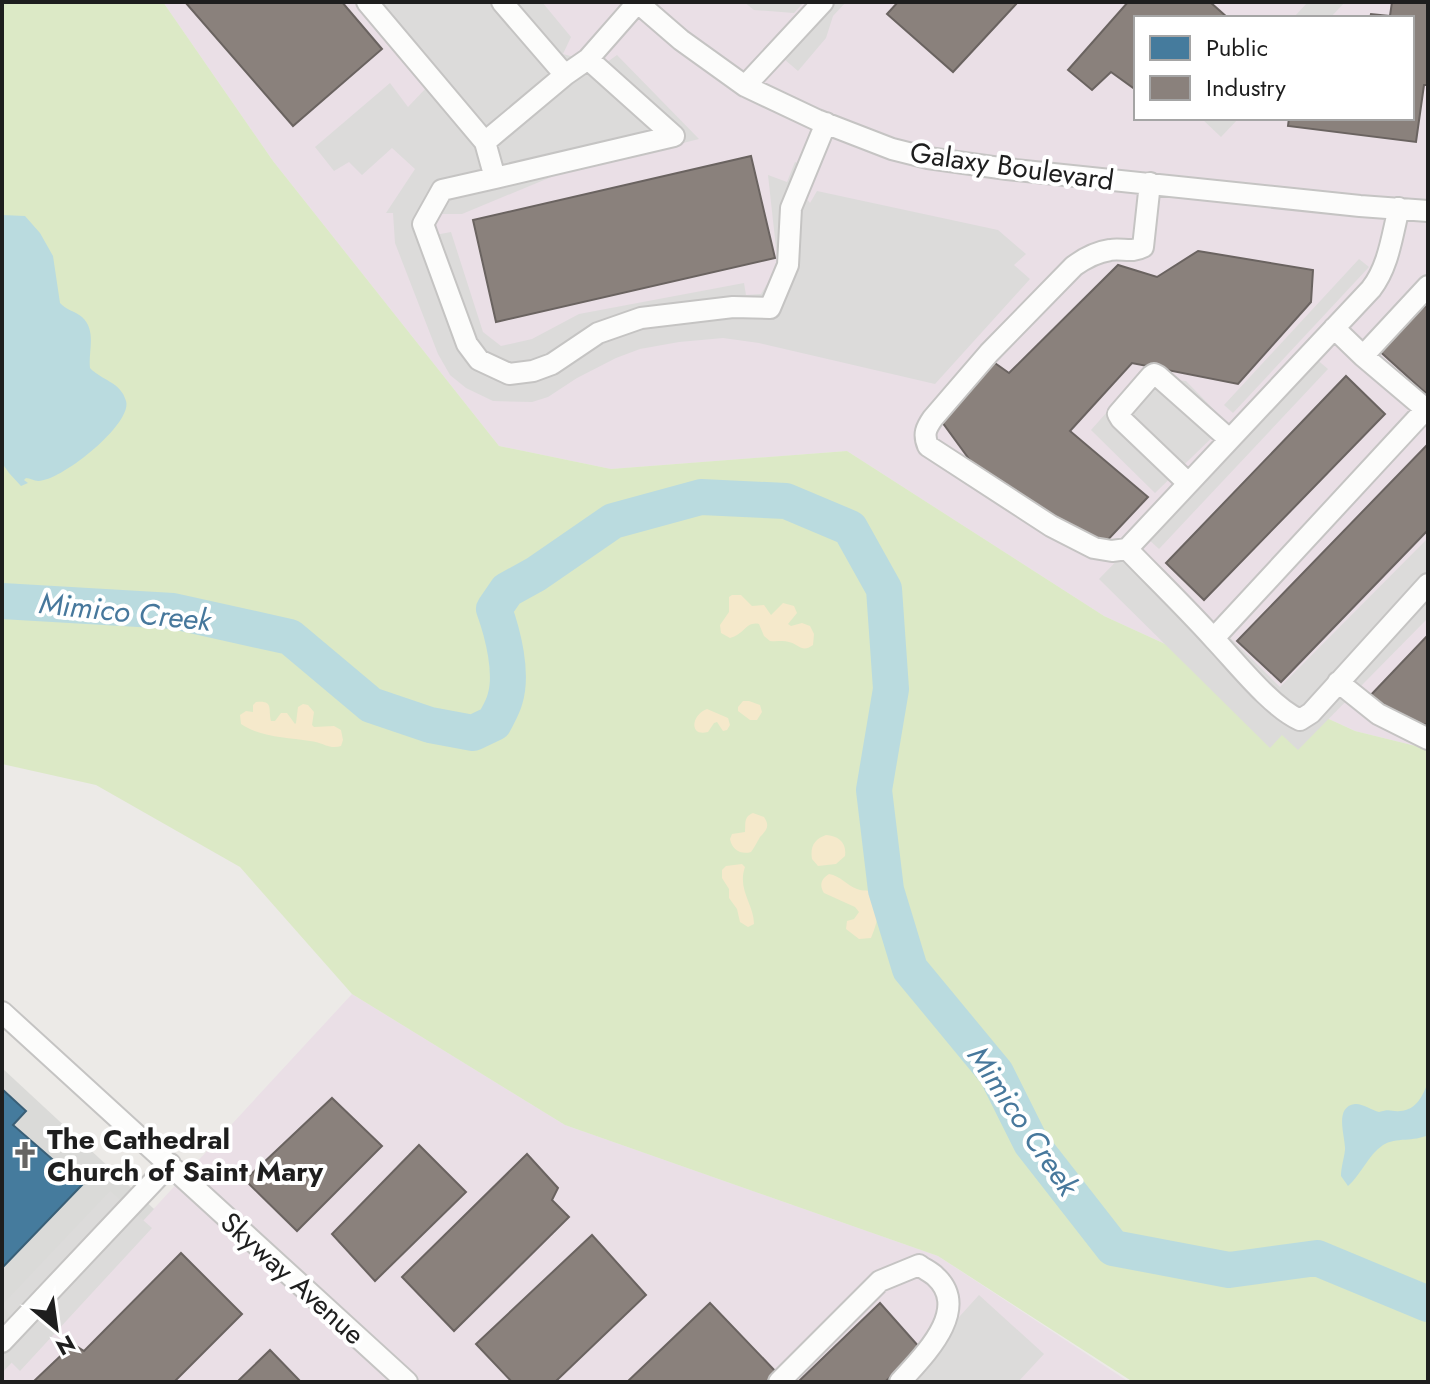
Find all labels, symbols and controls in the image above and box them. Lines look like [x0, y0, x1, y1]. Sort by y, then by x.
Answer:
legend [1134, 16, 1414, 120]
text: Public [1206, 30, 1268, 65]
text: Industry [1206, 70, 1286, 105]
street label: Galaxy Boulevard [907, 132, 1116, 201]
water label: Mimico Creek [37, 581, 214, 642]
water label: Mimico Creek [957, 1037, 1090, 1205]
place label: The Cathedral Church of Saint Mary [47, 1119, 324, 1192]
church icon: The Cathedral Church of Saint Mary [10, 1140, 40, 1170]
street label: Skyway Avenue [211, 1202, 374, 1354]
north arrow [16, 1288, 96, 1368]
text: N [50, 1327, 81, 1364]

